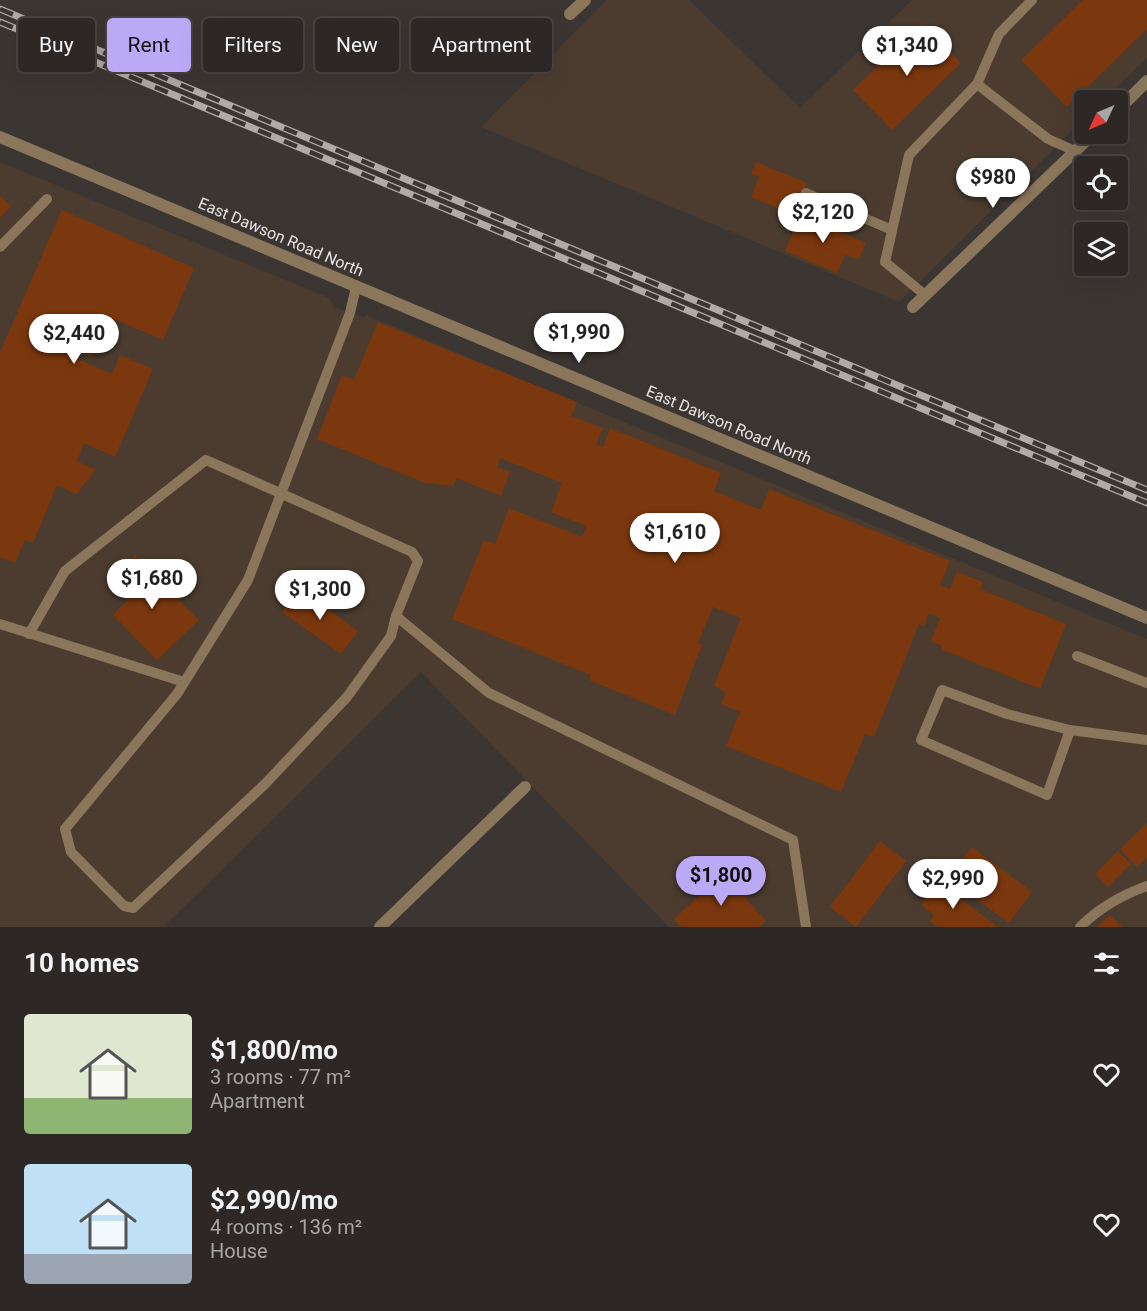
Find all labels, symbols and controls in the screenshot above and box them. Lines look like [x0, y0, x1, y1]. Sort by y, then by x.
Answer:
chip: Buy [18, 18, 95, 72]
chip: Rent [107, 18, 191, 72]
chip: Filters [203, 18, 303, 72]
chip: New [315, 18, 399, 72]
chip: Apartment [411, 18, 552, 72]
pin: $1,340 [858, 26, 956, 77]
text: $1,340 [876, 33, 938, 57]
north arrow [1074, 90, 1128, 144]
map controls [1074, 90, 1128, 276]
button: locate [1074, 156, 1128, 210]
pin: $980 [957, 158, 1029, 209]
text: $980 [970, 165, 1016, 189]
pin: $2,120 [774, 193, 872, 244]
street label: East Dawson Road North [195, 194, 367, 280]
text: $2,120 [792, 200, 854, 224]
button: layers [1074, 222, 1128, 276]
pin: $1,990 [530, 313, 628, 364]
pin: $2,440 [25, 314, 123, 365]
text: $1,990 [548, 320, 610, 344]
text: $2,440 [43, 321, 105, 345]
street label: East Dawson Road North [643, 382, 815, 468]
pin: $1,610 [626, 513, 724, 564]
text: $1,610 [644, 520, 706, 544]
pin: $1,680 [103, 559, 201, 610]
text: $1,680 [121, 566, 183, 590]
pin: $1,300 [271, 570, 369, 621]
text: $1,300 [289, 577, 351, 601]
pin: $1,800 [672, 856, 770, 907]
pin: $2,990 [904, 859, 1002, 910]
text: $1,800 [690, 863, 752, 887]
text: $2,990 [922, 866, 984, 890]
icon: filters [1090, 947, 1123, 980]
text: 10 homes [24, 948, 139, 978]
text: $1,800/mo [210, 1035, 338, 1065]
icon: home [72, 1038, 144, 1110]
icon: heart [1090, 1058, 1123, 1091]
text: 3 rooms · 77 m² [210, 1065, 351, 1089]
text: Apartment [210, 1089, 305, 1113]
text: $2,990/mo [210, 1185, 338, 1215]
icon: home [72, 1188, 144, 1260]
icon: heart [1090, 1208, 1123, 1241]
text: 4 rooms · 136 m² [210, 1215, 362, 1239]
text: House [210, 1239, 268, 1263]

